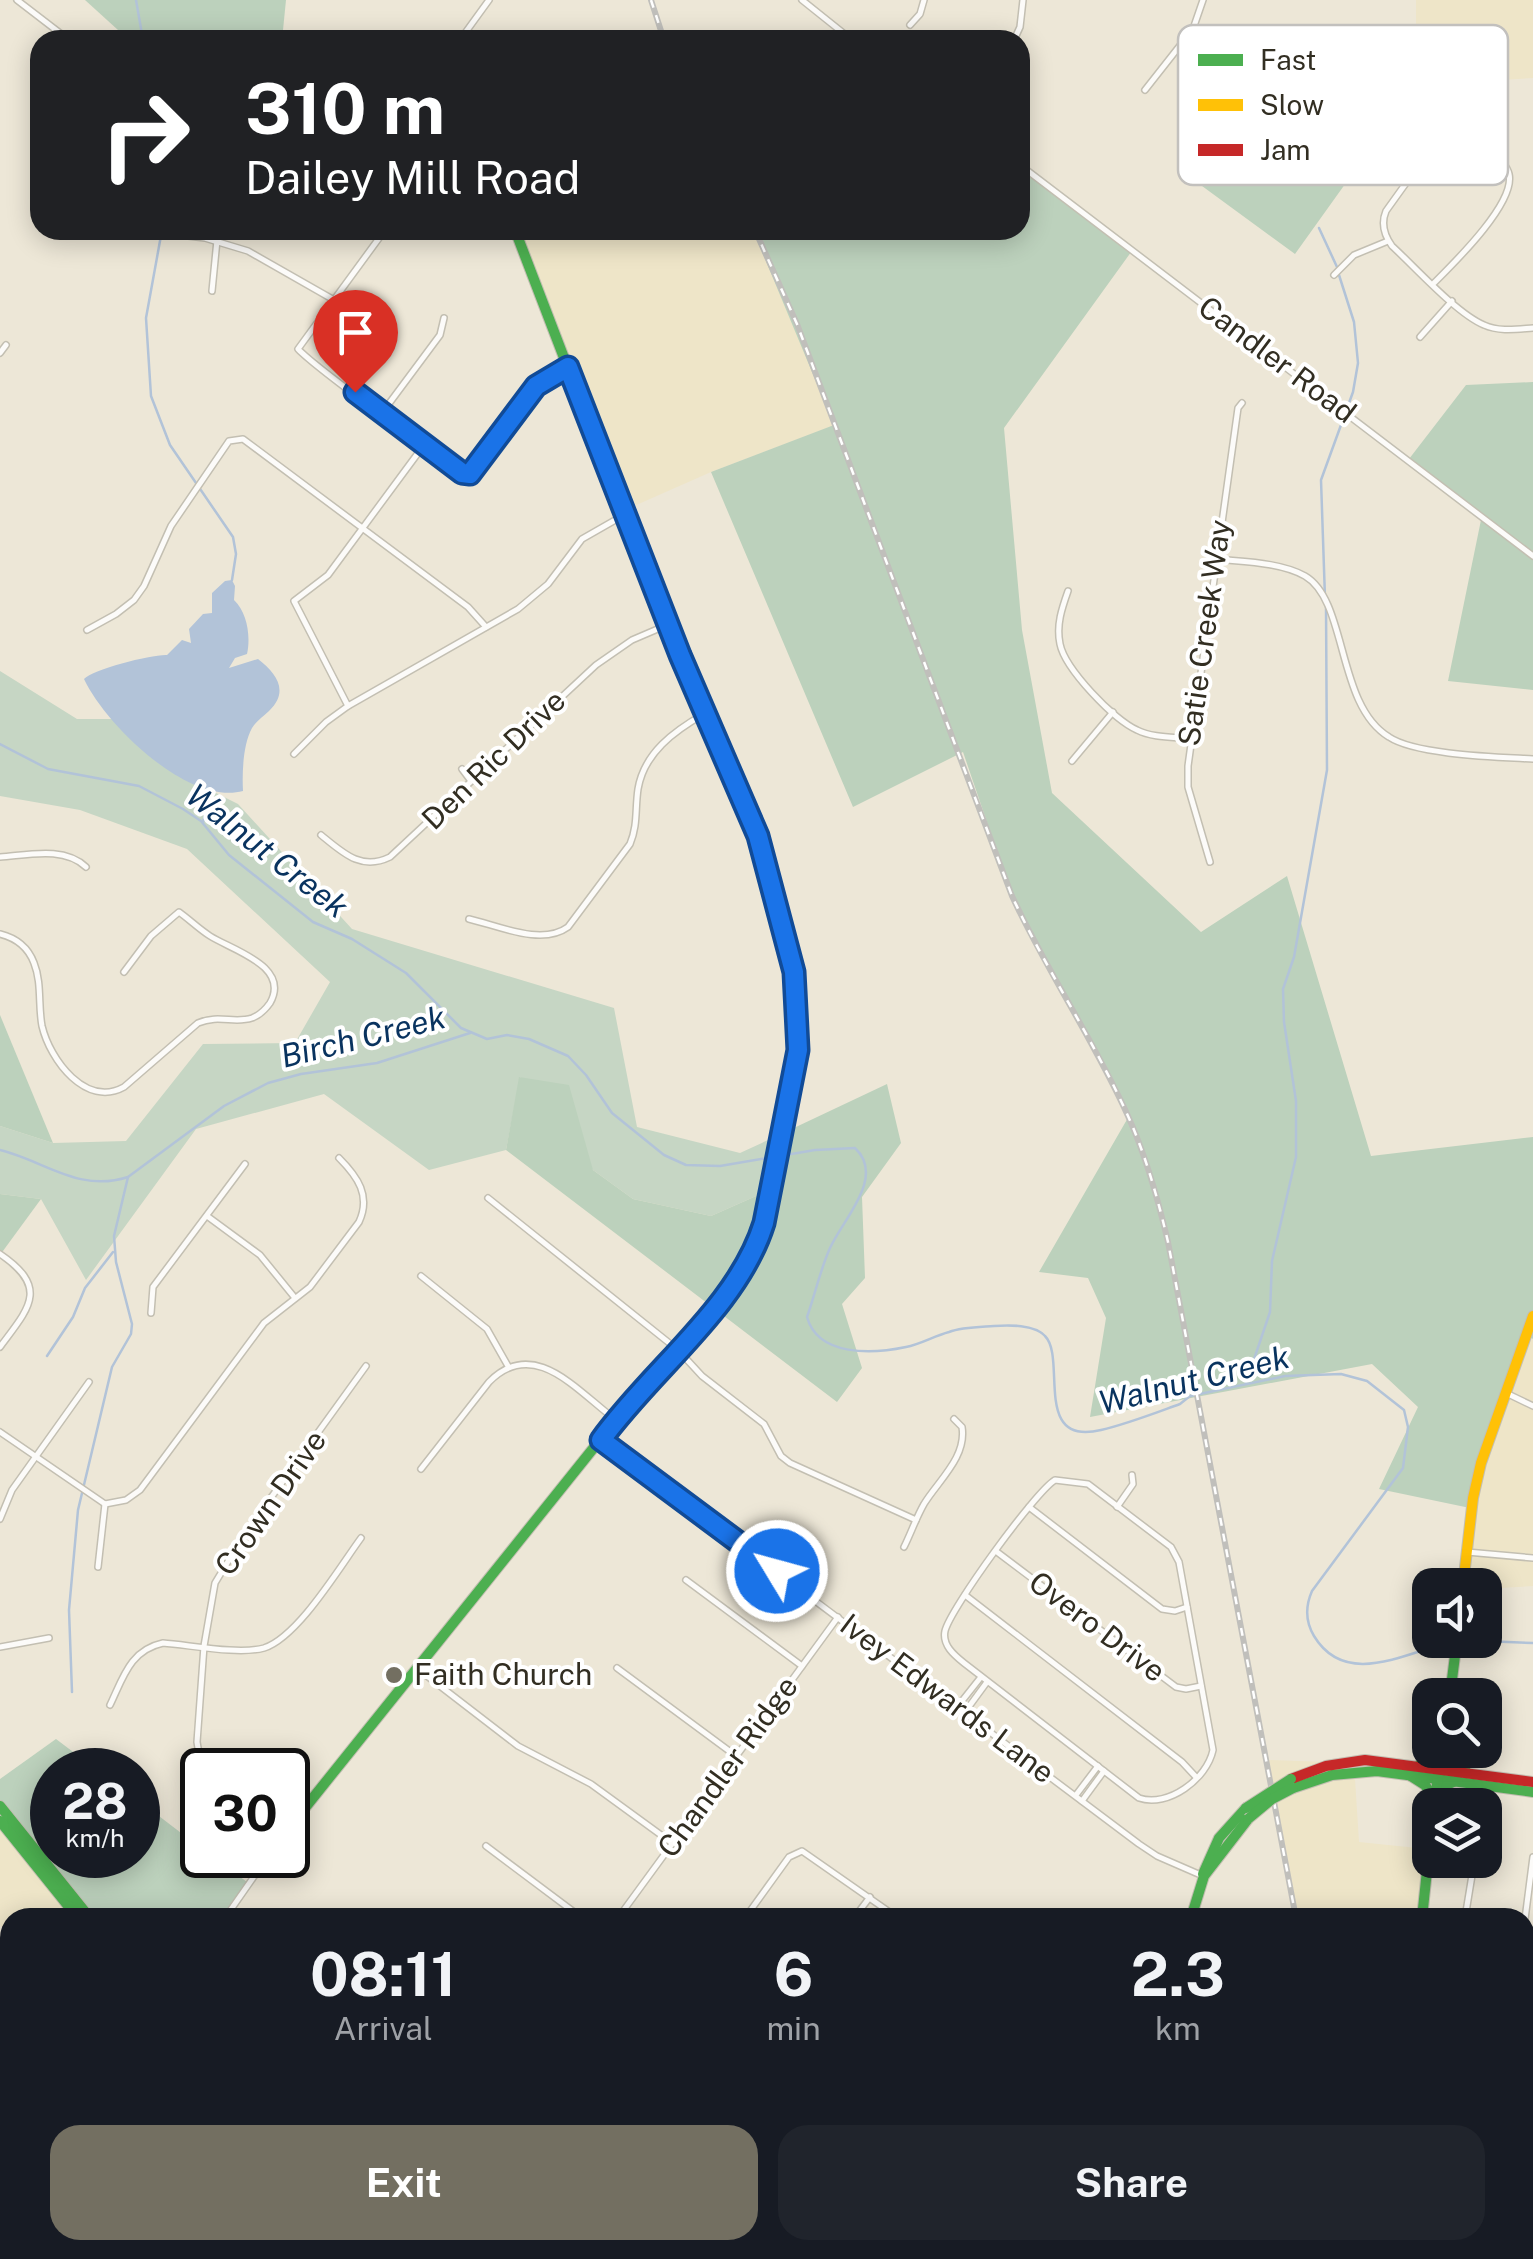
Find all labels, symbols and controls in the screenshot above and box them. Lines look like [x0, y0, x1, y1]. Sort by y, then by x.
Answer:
legend [1178, 25, 1508, 185]
text: Fast [1260, 43, 1316, 76]
text: 310 m [245, 67, 445, 150]
icon: right [80, 70, 210, 200]
text: Slow [1260, 88, 1324, 121]
text: Jam [1260, 133, 1311, 166]
text: Dailey Mill Road [245, 151, 580, 204]
street label: Candler Road [1192, 288, 1363, 430]
pin [313, 290, 398, 393]
icon: arrive [328, 305, 383, 360]
street label: Satie Creek Way [1170, 517, 1238, 748]
street label: Den Ric Drive [414, 682, 572, 837]
water label: Walnut Creek [179, 776, 356, 926]
water label: Birch Creek [277, 998, 450, 1075]
water label: Walnut Creek [1095, 1338, 1294, 1421]
street label: Crown Drive [207, 1423, 333, 1582]
position arrow [725, 1519, 829, 1623]
street label: Overo Drive [1022, 1563, 1173, 1689]
map controls [1412, 1568, 1502, 1878]
button: sound [1412, 1568, 1502, 1658]
street label: Ivey Edwards Lane [833, 1606, 1062, 1790]
place label: Faith Church [414, 1656, 592, 1692]
marker: Faith Church [383, 1664, 405, 1686]
street label: Chandler Ridge [650, 1669, 805, 1864]
button: search [1412, 1678, 1502, 1768]
speed limit sign: 30 [180, 1748, 310, 1878]
text: 28 [62, 1771, 128, 1830]
button: layers [1412, 1788, 1502, 1878]
text: km/h [66, 1823, 124, 1853]
text: 08:11 [310, 1939, 456, 2010]
text: 6 [774, 1939, 813, 2010]
text: 2.3 [1131, 1939, 1225, 2010]
text: Arrival [334, 2010, 433, 2047]
text: min [766, 2010, 821, 2047]
text: km [1155, 2010, 1201, 2047]
button: Exit [50, 2125, 758, 2240]
button: Share [778, 2125, 1485, 2240]

